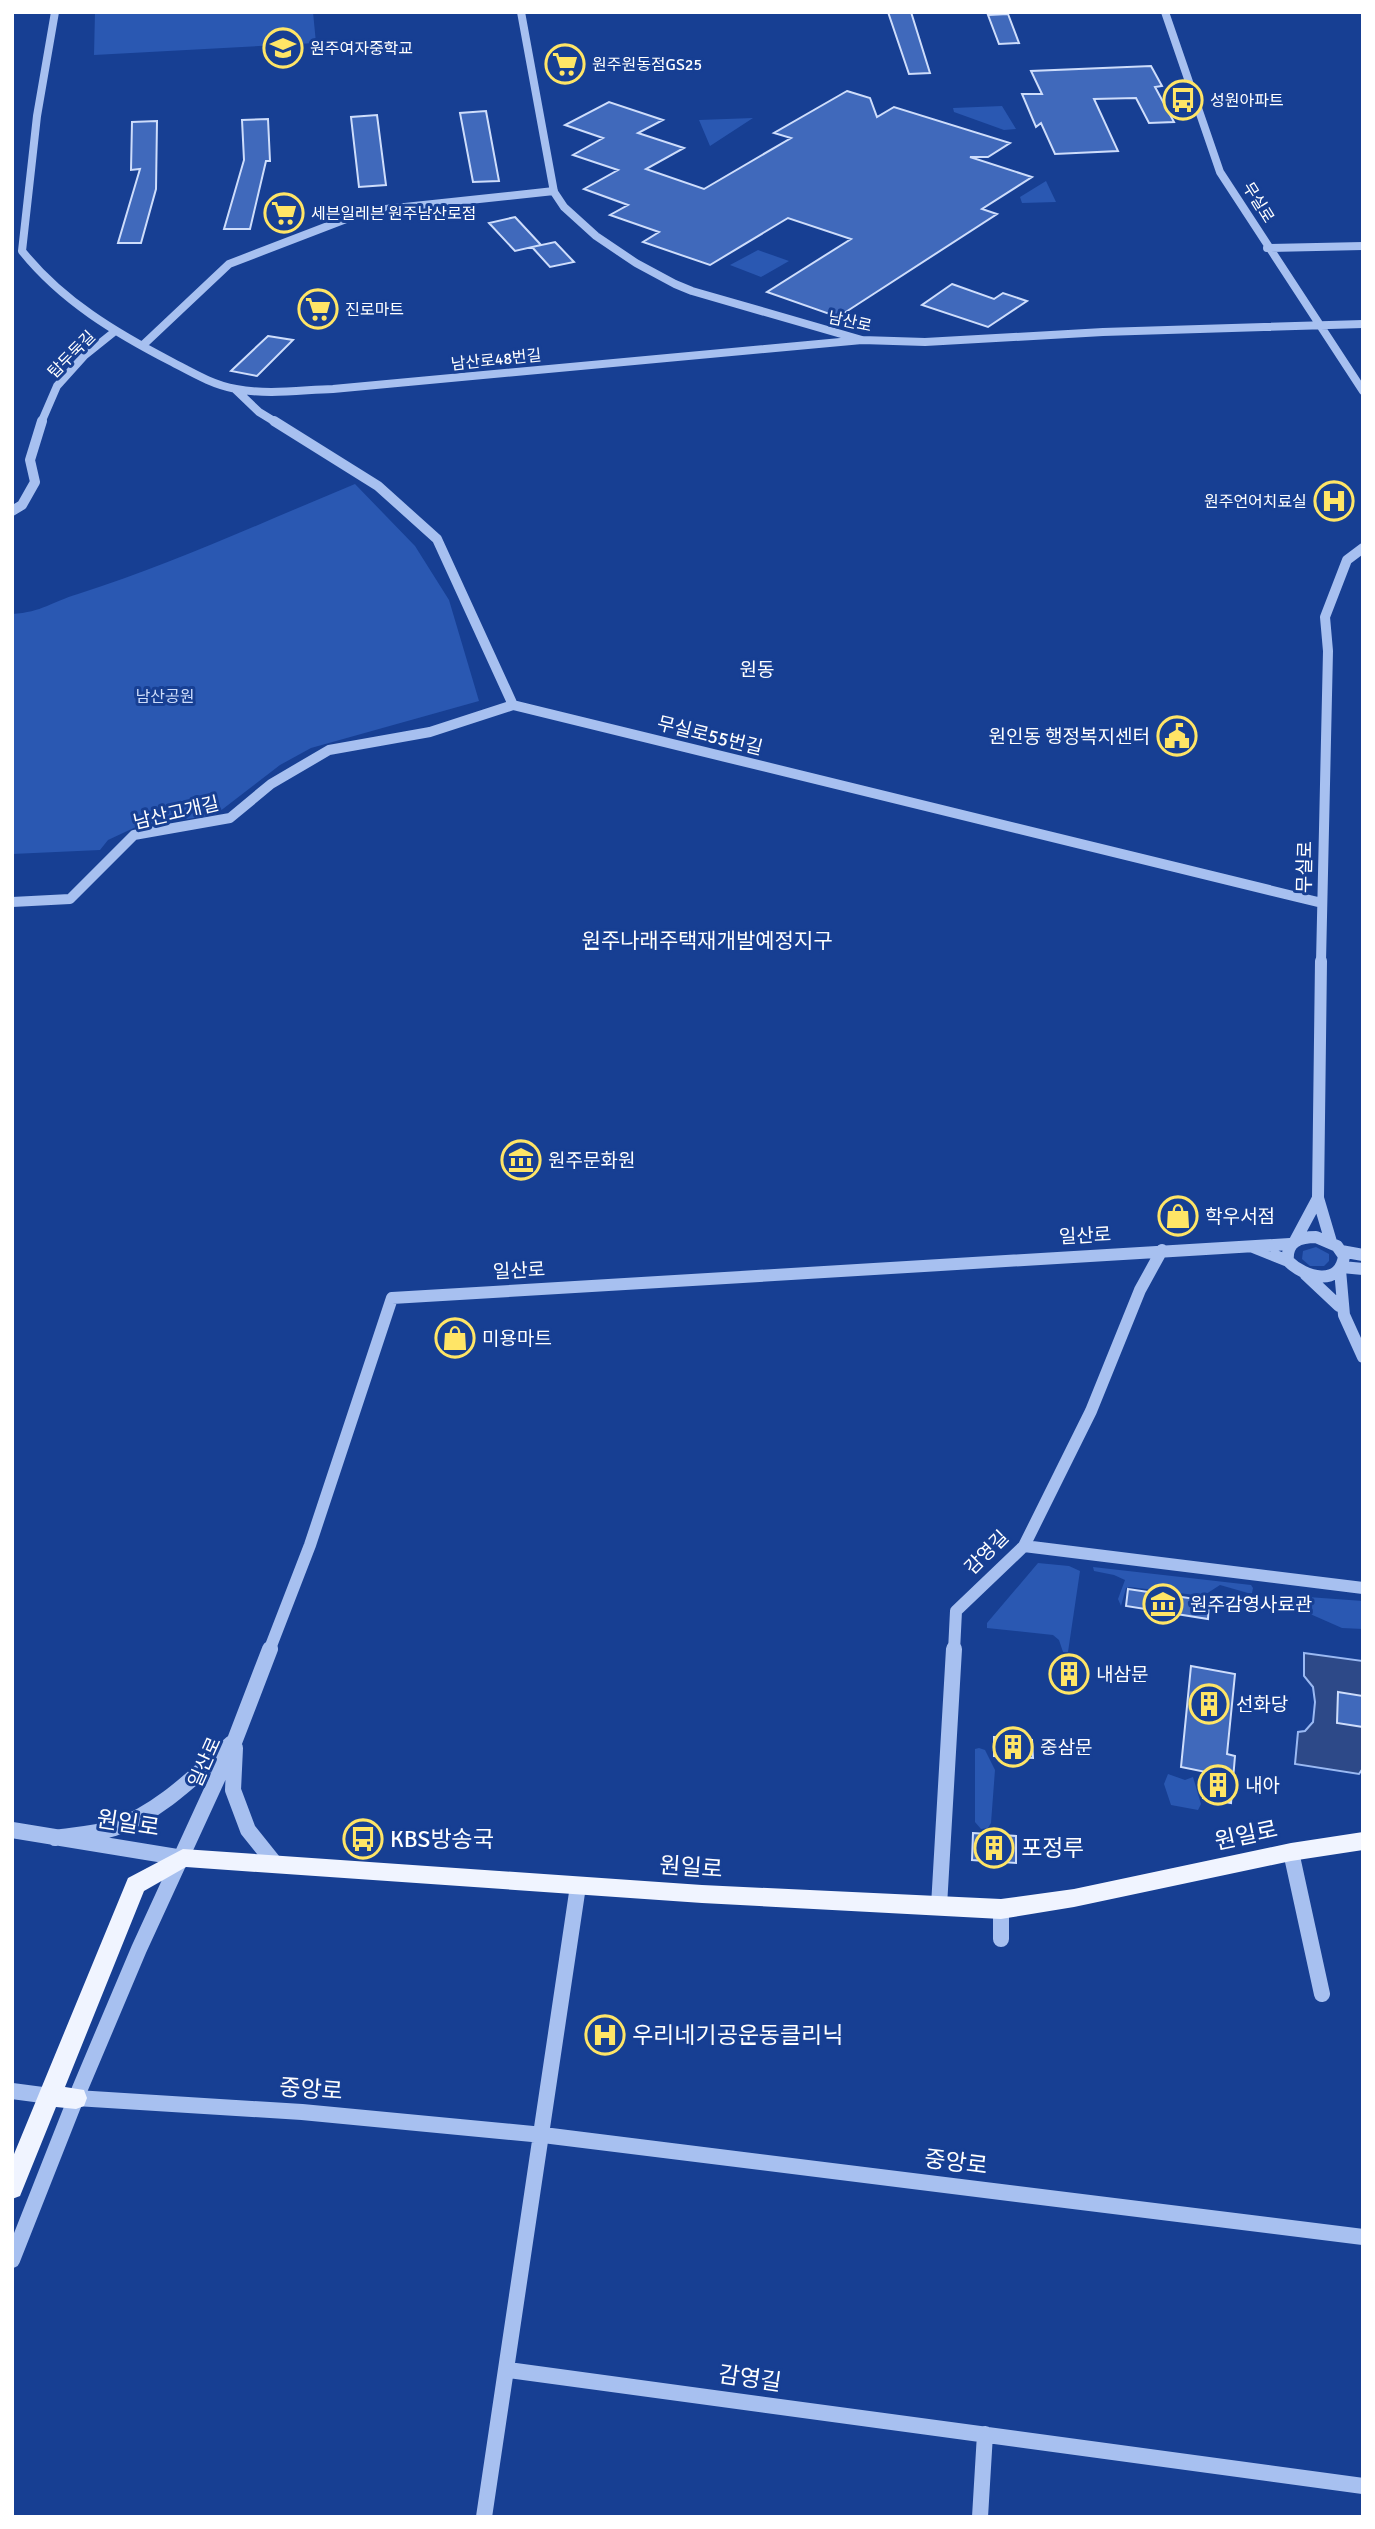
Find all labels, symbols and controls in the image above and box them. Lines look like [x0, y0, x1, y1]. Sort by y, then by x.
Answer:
school or university icon: 원주여자중학교 [262, 27, 304, 69]
place label: 원주여자중학교 [310, 39, 413, 59]
supermarket icon: 원주원동점GS25 [544, 43, 586, 85]
place label: 원주원동점GS25 [592, 55, 702, 75]
bus stop icon: 성원아파트 [1162, 79, 1204, 121]
place label: 성원아파트 [1210, 91, 1284, 111]
street label: 무실로 [1238, 179, 1278, 227]
supermarket icon: 세븐일레븐 원주남산로점 [263, 192, 305, 234]
place label: 세븐일레븐 원주남산로점 [311, 204, 476, 224]
supermarket icon: 진로마트 [297, 288, 339, 330]
place label: 진로마트 [345, 300, 404, 320]
street label: 남산로 [826, 308, 874, 336]
street label: 탑두둑길 [44, 327, 100, 383]
street label: 남산로48번길 [450, 345, 542, 375]
hospital icon: 원주언어치료실 [1313, 480, 1355, 522]
place label: 원주언어치료실 [1204, 492, 1307, 512]
district label: 원동 [740, 658, 774, 682]
park label: 남산공원 [136, 687, 194, 707]
street label: 무실로55번길 [654, 711, 765, 761]
public building icon: 원인동 행정복지센터 [1156, 715, 1198, 757]
place label: 원인동 행정복지센터 [988, 725, 1150, 749]
street label: 남산고개길 [131, 791, 222, 834]
street label: 무실로 [1293, 841, 1317, 893]
district label: 원주나래주택재개발예정지구 [581, 928, 833, 954]
museum icon: 원주문화원 [500, 1139, 542, 1181]
place label: 원주문화원 [548, 1149, 635, 1173]
shop icon: 학우서점 [1157, 1195, 1199, 1237]
place label: 학우서점 [1205, 1205, 1275, 1229]
street label: 일산로 [1058, 1223, 1112, 1249]
street label: 일산로 [492, 1258, 546, 1284]
shop icon: 미용마트 [434, 1317, 476, 1359]
place label: 미용마트 [482, 1327, 552, 1351]
street label: 감영길 [960, 1526, 1014, 1580]
museum icon: 원주감영사료관 [1142, 1583, 1184, 1625]
place label: 원주감영사료관 [1190, 1593, 1312, 1617]
building icon: 내삼문 [1048, 1653, 1090, 1695]
place label: 내삼문 [1096, 1663, 1148, 1687]
building icon: 선화당 [1188, 1683, 1230, 1725]
place label: 선화당 [1236, 1693, 1288, 1717]
building icon: 중삼문 [992, 1726, 1034, 1768]
street label: 일산로 [183, 1734, 227, 1791]
place label: 중삼문 [1040, 1736, 1092, 1760]
building icon: 내아 [1197, 1764, 1239, 1806]
place label: 내아 [1245, 1774, 1280, 1798]
street label: 원일로 [94, 1804, 162, 1843]
street label: 원일로 [1212, 1815, 1280, 1856]
bus stop icon: KBS방송국 [342, 1818, 384, 1860]
place label: KBS방송국 [390, 1825, 494, 1854]
building icon: 포정루 [973, 1827, 1015, 1869]
place label: 포정루 [1021, 1834, 1084, 1863]
street label: 원일로 [658, 1851, 724, 1884]
hospital icon: 우리네기공운동클리닉 [584, 2014, 626, 2056]
place label: 우리네기공운동클리닉 [632, 2021, 844, 2050]
street label: 중앙로 [278, 2073, 344, 2106]
street label: 중앙로 [923, 2144, 989, 2181]
street label: 감영길 [716, 2360, 783, 2397]

